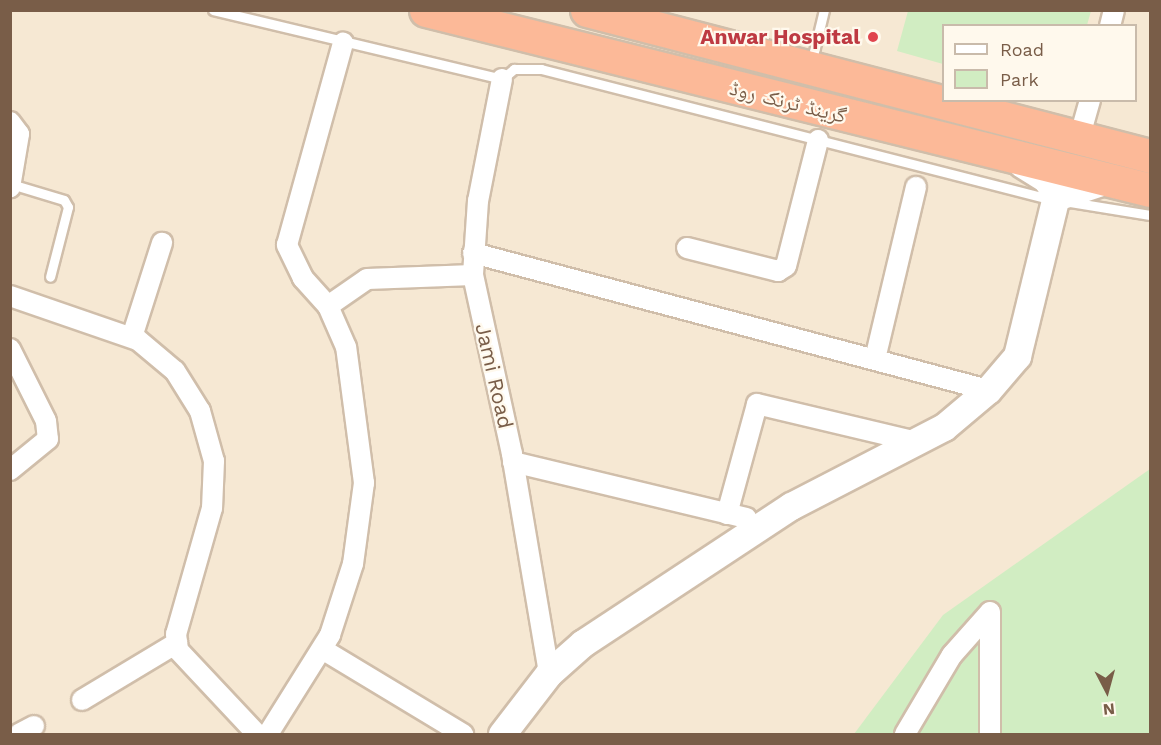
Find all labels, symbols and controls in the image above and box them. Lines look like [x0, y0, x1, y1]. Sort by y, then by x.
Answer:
place label: Anwar Hospital [700, 24, 860, 50]
legend [942, 24, 1137, 102]
marker: Anwar Hospital [864, 28, 882, 46]
text: Road [1000, 39, 1044, 60]
text: Park [1000, 69, 1039, 90]
street label: گرینڈ ٹرنک روڈ [727, 75, 849, 129]
street label: Jami Road [470, 321, 518, 431]
north arrow [1077, 661, 1137, 721]
text: N [1102, 699, 1116, 719]

